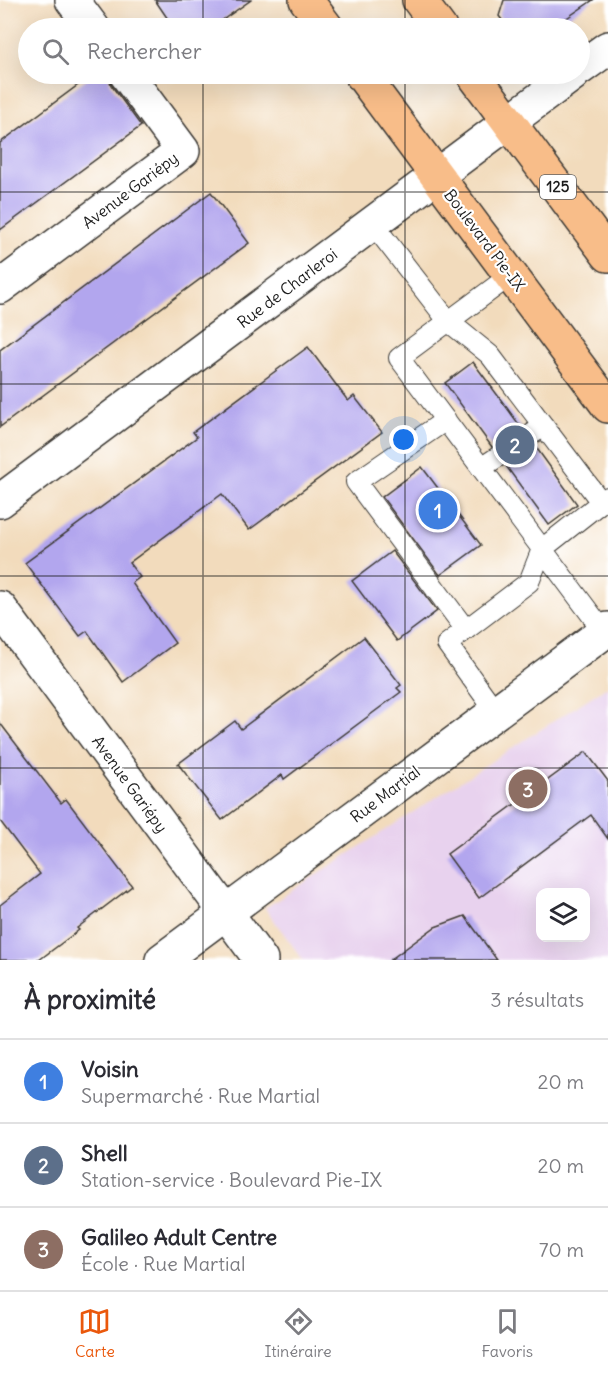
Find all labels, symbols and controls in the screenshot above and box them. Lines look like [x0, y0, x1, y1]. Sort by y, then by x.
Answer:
search box [18, 18, 590, 84]
icon: search [39, 35, 72, 68]
text: Rechercher [87, 37, 202, 65]
street label: Avenue Gariépy [78, 147, 182, 233]
road number: 125 [540, 175, 576, 199]
street label: Boulevard Pie-IX [440, 185, 530, 295]
street label: Rue de Charleroi [233, 244, 341, 332]
pin: 2 [496, 422, 534, 468]
your location [389, 425, 418, 454]
pin: 1 [418, 488, 458, 532]
street label: Avenue Gariépy [88, 732, 172, 836]
street label: Rue Martial [346, 761, 424, 827]
pin: 3 [508, 766, 548, 812]
map controls [536, 888, 590, 942]
button: layers [536, 888, 590, 942]
text: À proximité [24, 983, 156, 1016]
text: 3 résultats [490, 987, 584, 1012]
text: Voisin [81, 1055, 139, 1083]
text: 1 [40, 1069, 47, 1094]
text: 20 m [538, 1069, 584, 1094]
text: Supermarché · Rue Martial [81, 1083, 320, 1108]
text: Shell [81, 1139, 128, 1167]
text: 2 [38, 1153, 49, 1178]
text: 20 m [538, 1153, 584, 1178]
text: Station-service · Boulevard Pie-IX [81, 1167, 382, 1192]
text: Galileo Adult Centre [81, 1223, 277, 1251]
text: 3 [38, 1237, 49, 1262]
text: 70 m [539, 1237, 584, 1262]
text: École · Rue Martial [81, 1251, 245, 1276]
tab: Carte [75, 1305, 115, 1361]
tab: Itinéraire [265, 1305, 332, 1361]
tab: Favoris [482, 1305, 533, 1361]

